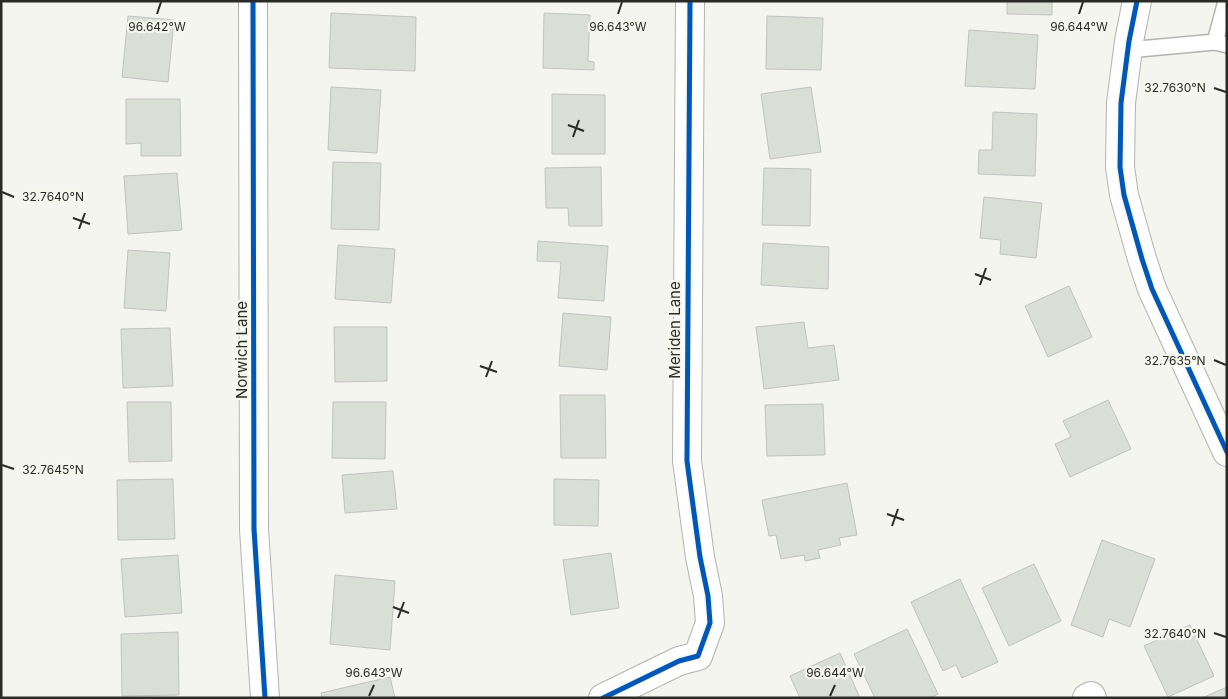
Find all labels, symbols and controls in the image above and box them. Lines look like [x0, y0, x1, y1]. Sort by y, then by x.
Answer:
text: 96.642°W [128, 19, 186, 34]
text: 96.643°W [589, 19, 647, 34]
text: 96.644°W [1050, 19, 1108, 34]
text: 32.7630°N [1144, 80, 1206, 95]
text: 32.7640°N [22, 189, 84, 204]
street label: Meriden Lane [665, 281, 684, 379]
street label: Norwich Lane [232, 301, 251, 399]
text: 32.7635°N [1144, 353, 1206, 368]
text: 32.7645°N [22, 462, 84, 477]
text: 32.7640°N [1144, 626, 1206, 641]
text: 96.643°W [345, 665, 403, 680]
text: 96.644°W [806, 665, 864, 680]

